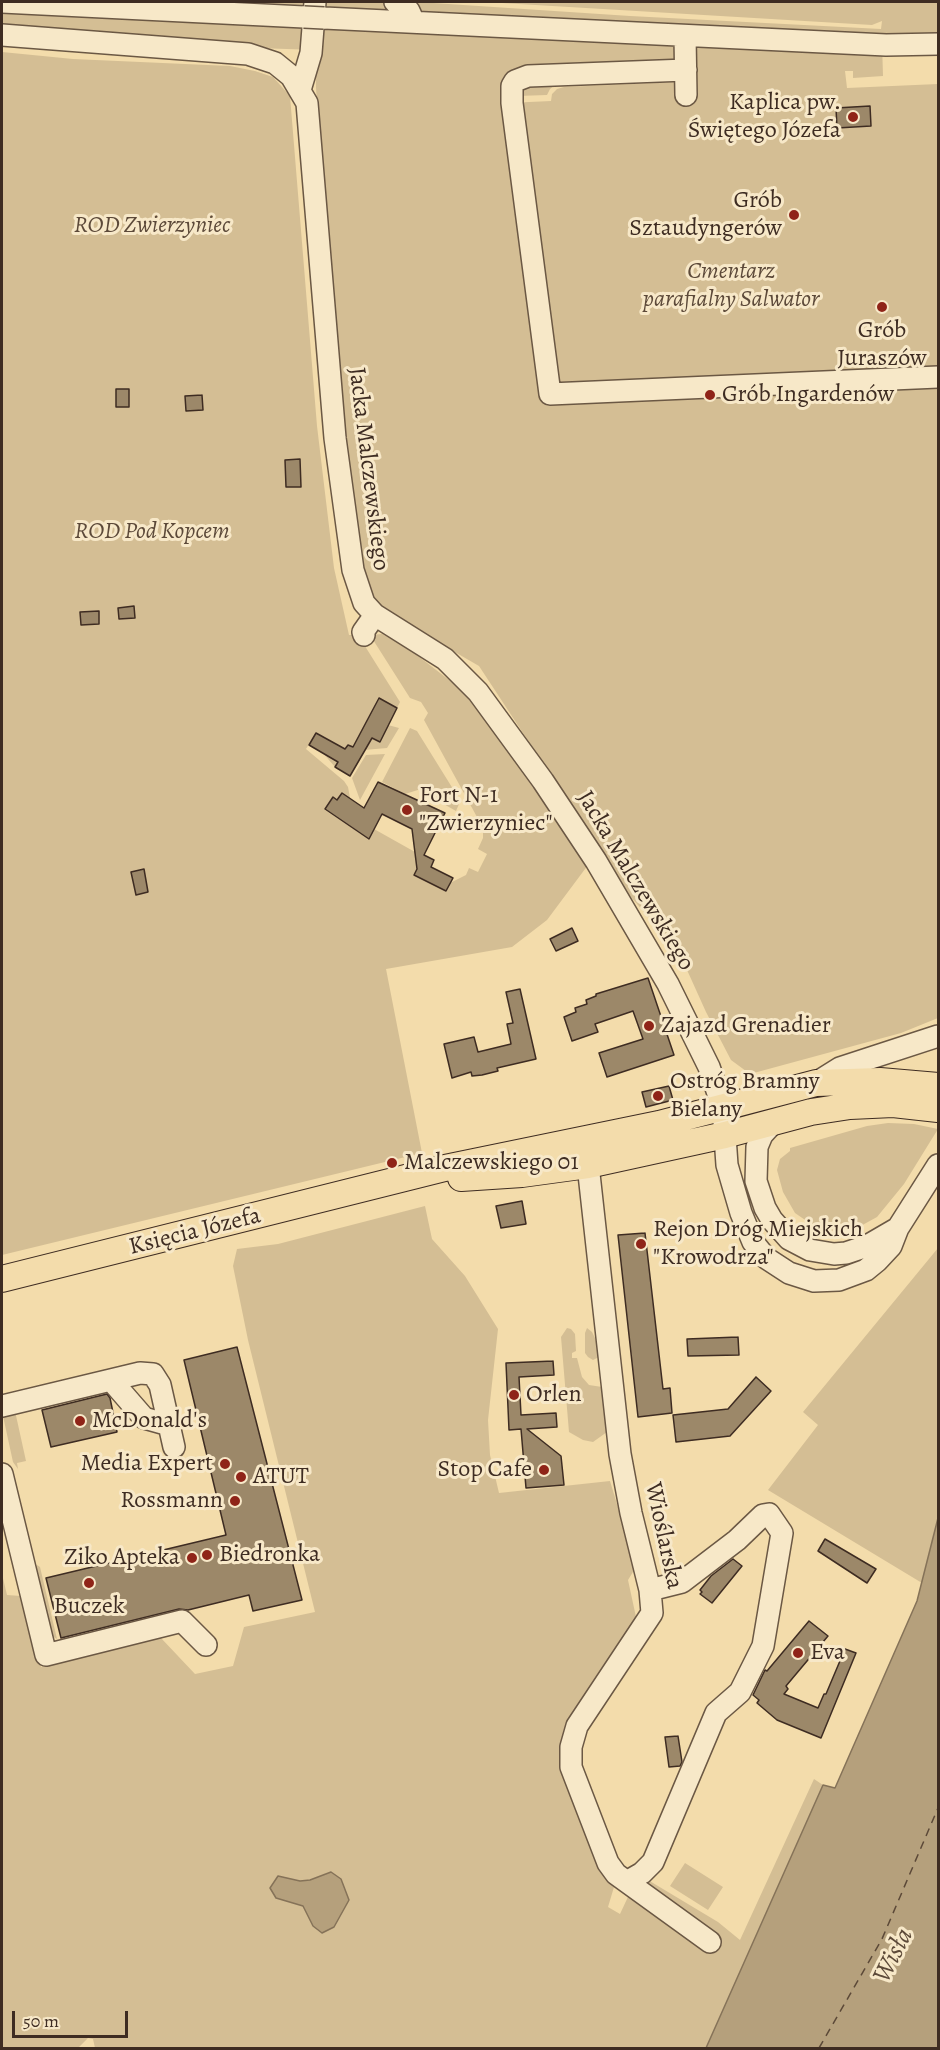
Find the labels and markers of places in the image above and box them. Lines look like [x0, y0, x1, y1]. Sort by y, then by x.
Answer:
place label: Kaplica pw. Świętego Józefa [688, 89, 841, 145]
marker: Kaplica pw. Świętego Józefa [846, 110, 860, 124]
place label: Grób Sztaudyngerów [629, 187, 782, 243]
marker: Grób Sztaudyngerów [787, 208, 801, 222]
marker: Grób Juraszów [875, 300, 889, 314]
place label: Grób Juraszów [837, 317, 927, 373]
place label: Grób Ingardenów [722, 381, 894, 409]
marker: Grób Ingardenów [703, 388, 717, 402]
place label: Fort N-1 "Zwierzyniec" [419, 782, 553, 838]
marker: Fort N-1 "Zwierzyniec" [400, 803, 414, 817]
place label: Zajazd Grenadier [661, 1012, 831, 1040]
marker: Zajazd Grenadier [642, 1019, 656, 1033]
place label: Ostróg Bramny Bielany [670, 1068, 819, 1124]
marker: Ostróg Bramny Bielany [651, 1089, 665, 1103]
place label: Malczewskiego 01 [404, 1149, 579, 1177]
marker: Malczewskiego 01 [385, 1156, 399, 1170]
place label: Rejon Dróg Miejskich "Krowodrza" [653, 1216, 863, 1272]
marker: Rejon Dróg Miejskich "Krowodrza" [634, 1237, 648, 1251]
place label: Orlen [526, 1381, 582, 1409]
marker: Orlen [507, 1388, 521, 1402]
place label: McDonald's [92, 1407, 207, 1435]
marker: McDonald's [73, 1414, 87, 1428]
place label: Media Expert [81, 1450, 213, 1478]
place label: Stop Cafe [438, 1456, 532, 1484]
marker: Media Expert [218, 1457, 232, 1471]
place label: ATUT [253, 1463, 309, 1491]
marker: Stop Cafe [537, 1463, 551, 1477]
marker: ATUT [234, 1470, 248, 1484]
place label: Rossmann [120, 1487, 223, 1515]
marker: Rossmann [228, 1494, 242, 1508]
place label: Biedronka [219, 1541, 320, 1569]
place label: Ziko Apteka [64, 1544, 180, 1572]
marker: Biedronka [200, 1548, 214, 1562]
marker: Ziko Apteka [185, 1551, 199, 1565]
marker: Buczek [82, 1576, 96, 1590]
place label: Buczek [53, 1593, 125, 1621]
place label: Eva [810, 1639, 845, 1667]
marker: Eva [791, 1646, 805, 1660]

